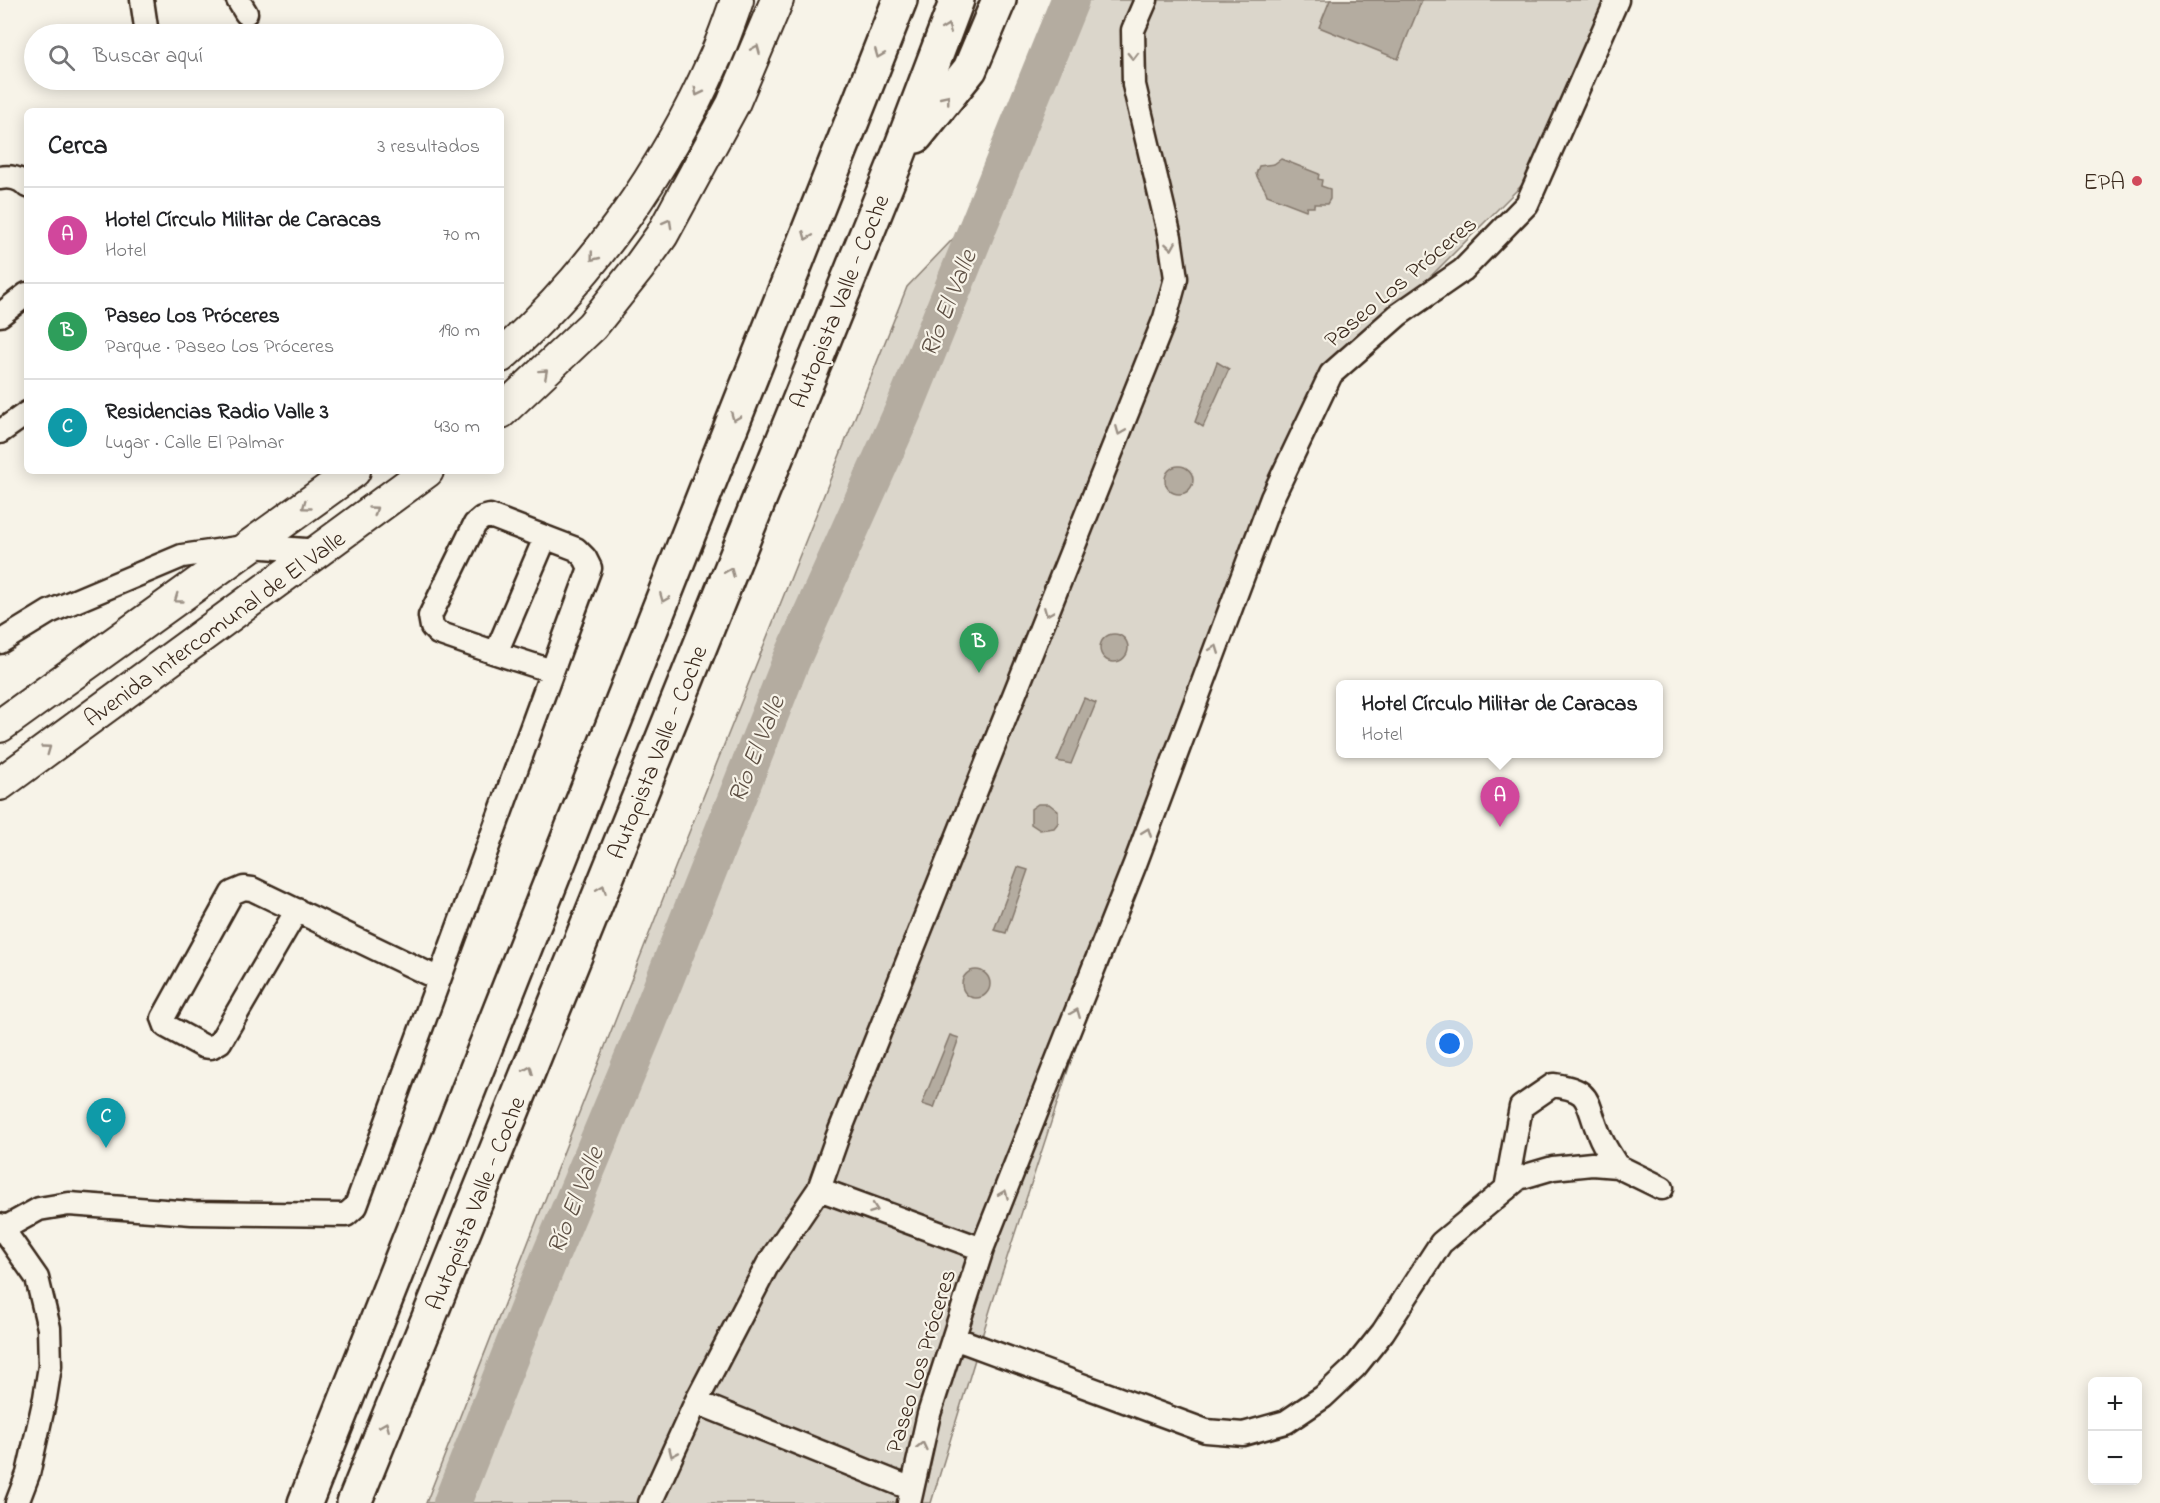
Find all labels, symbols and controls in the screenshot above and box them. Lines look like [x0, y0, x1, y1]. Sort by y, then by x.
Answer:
one-way arrow [940, 23, 952, 34]
search box [24, 24, 504, 90]
icon: search [45, 41, 78, 74]
text: Buscar aquí [93, 41, 203, 73]
one-way arrow [749, 45, 761, 56]
one-way arrow [874, 48, 886, 59]
one-way arrow [1127, 51, 1140, 60]
one-way arrow [694, 86, 705, 97]
one-way arrow [938, 95, 949, 106]
text: Cerca [48, 128, 108, 166]
text: 3 resultados [377, 133, 480, 162]
place label: EPA [2083, 166, 2125, 201]
marker: EPA [2130, 174, 2144, 188]
street label: Autopista Valle - Coche [782, 189, 900, 414]
text: Hotel Círculo Militar de Caracas [105, 205, 381, 237]
street label: Paseo Los Próceres [1317, 208, 1486, 358]
one-way arrow [661, 219, 672, 229]
text: A [61, 221, 74, 250]
text: 70 m [443, 221, 480, 250]
one-way arrow [802, 229, 814, 240]
text: Hotel [105, 237, 146, 266]
one-way arrow [1165, 242, 1177, 251]
water label: Río El Valle [911, 244, 989, 363]
one-way arrow [590, 250, 601, 261]
text: Paseo Los Próceres [105, 301, 280, 333]
text: B [61, 317, 74, 346]
text: 190 m [438, 317, 480, 346]
text: Parque · Paseo Los Próceres [105, 333, 334, 362]
one-way arrow [538, 369, 548, 380]
text: Residencias Radio Valle 3 [105, 397, 329, 429]
one-way arrow [730, 411, 742, 422]
text: C [62, 413, 73, 442]
text: 430 m [434, 413, 480, 442]
one-way arrow [1115, 425, 1127, 436]
text: Lugar · Calle El Palmar [105, 429, 284, 458]
one-way arrow [302, 498, 313, 509]
one-way arrow [368, 507, 379, 518]
street label: Avenida Intercomunal de El Valle [77, 523, 354, 737]
one-way arrow [723, 567, 735, 578]
one-way arrow [173, 592, 184, 603]
one-way arrow [658, 593, 671, 603]
one-way arrow [1043, 606, 1055, 617]
pin: B [960, 624, 998, 673]
street label: Autopista Valle - Coche [600, 640, 718, 865]
one-way arrow [1208, 644, 1220, 655]
popup [1336, 680, 1663, 758]
text: Hotel Círculo Militar de Caracas [1361, 689, 1638, 721]
water label: Río El Valle [719, 690, 797, 809]
text: Hotel [1361, 721, 1402, 750]
one-way arrow [41, 745, 52, 756]
pin: A [1480, 778, 1520, 827]
one-way arrow [1140, 827, 1152, 838]
one-way arrow [595, 884, 607, 895]
one-way arrow [1069, 1008, 1081, 1019]
your location [1435, 1029, 1464, 1058]
one-way arrow [522, 1065, 534, 1076]
street label: Autopista Valle - Coche [418, 1091, 536, 1316]
pin: C [86, 1098, 126, 1148]
water label: Río El Valle [538, 1141, 616, 1260]
one-way arrow [997, 1190, 1009, 1201]
one-way arrow [868, 1202, 879, 1214]
street label: Paseo Los Próceres [878, 1265, 967, 1458]
map controls [2088, 1377, 2142, 1485]
button: + [2088, 1377, 2142, 1431]
one-way arrow [378, 1421, 390, 1432]
button: − [2088, 1431, 2142, 1485]
one-way arrow [914, 1441, 927, 1451]
one-way arrow [668, 1446, 680, 1457]

